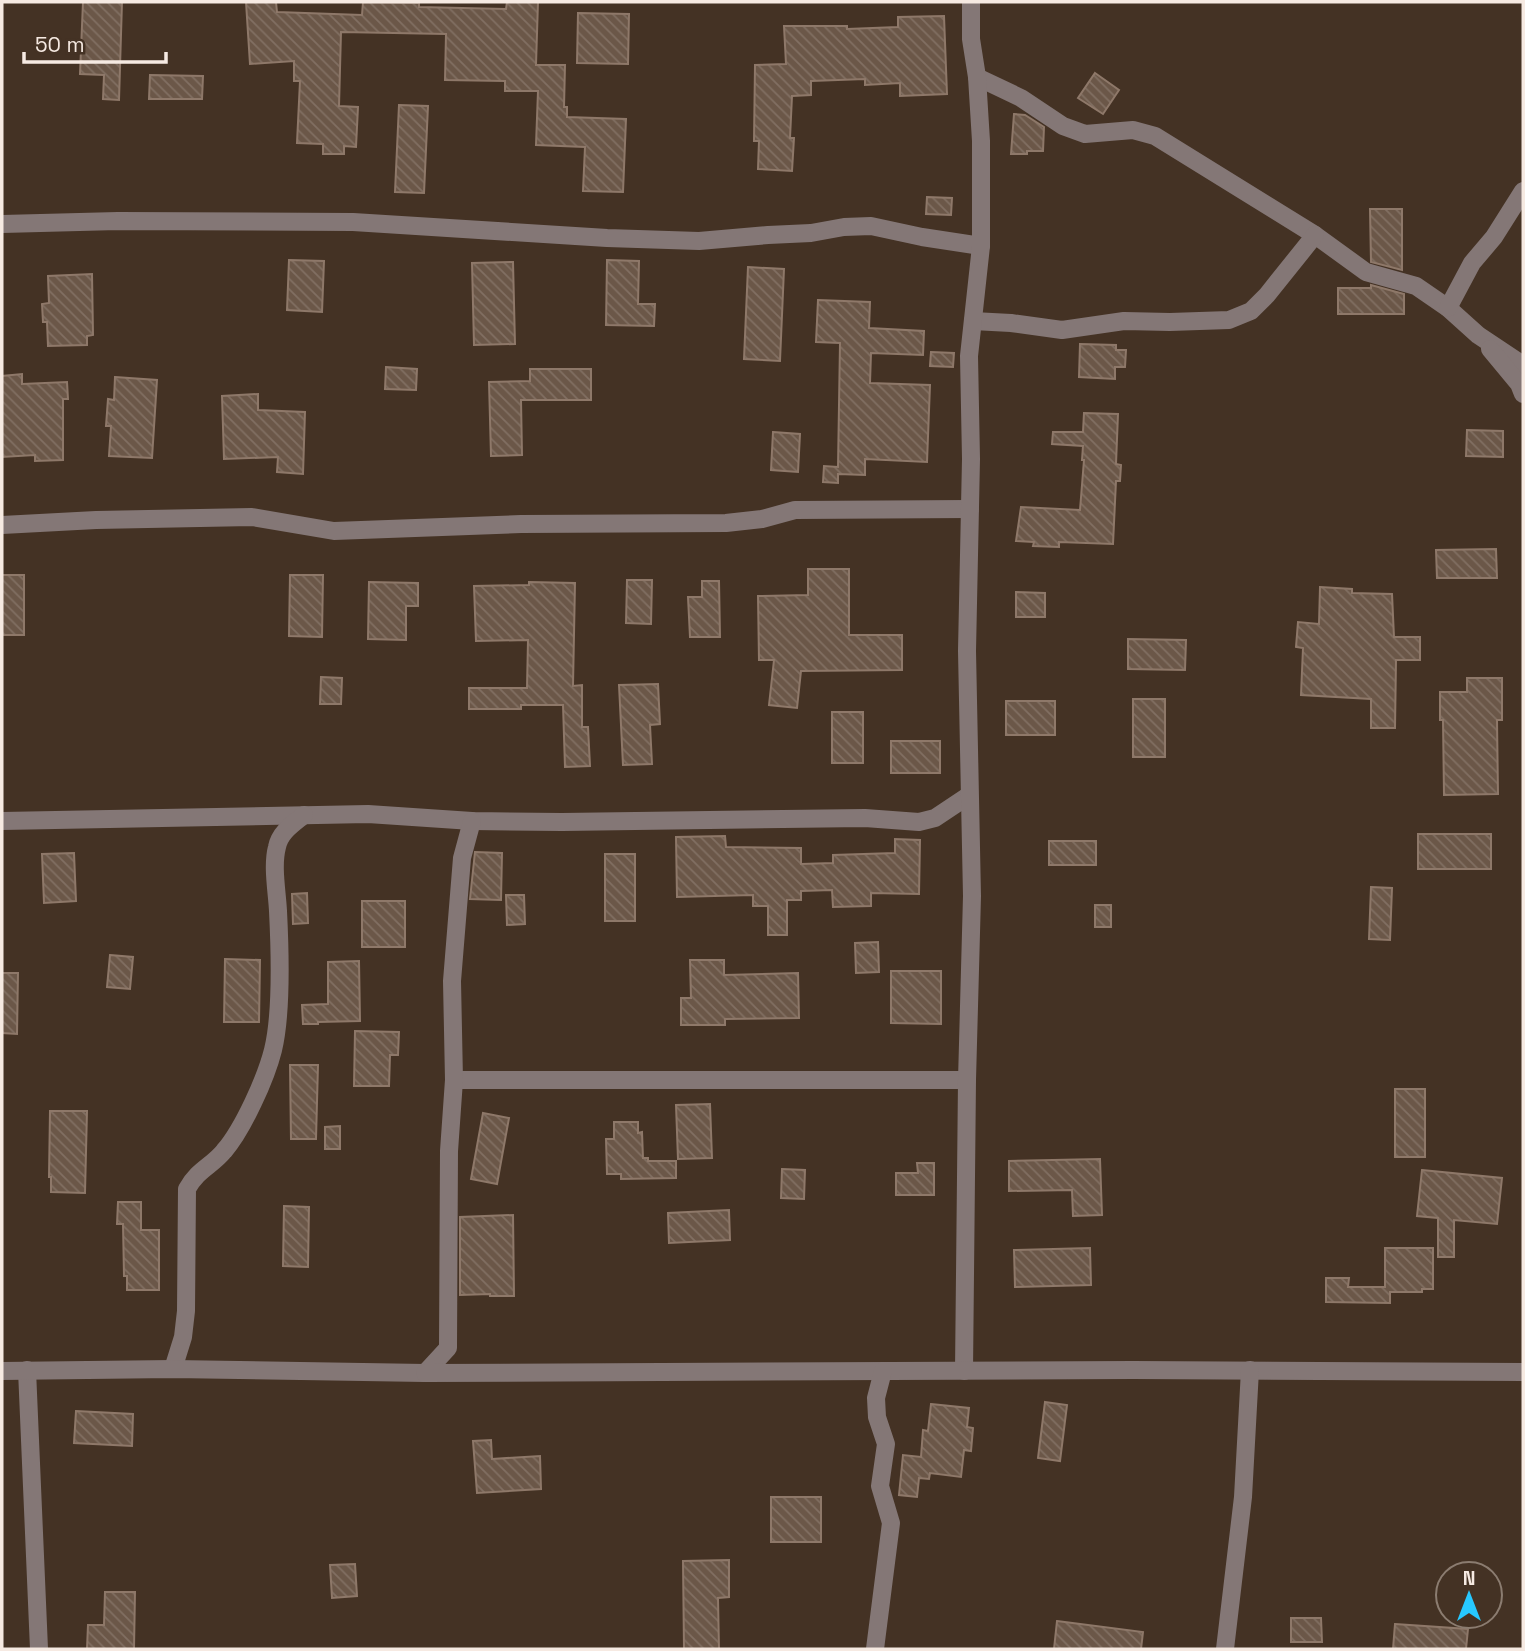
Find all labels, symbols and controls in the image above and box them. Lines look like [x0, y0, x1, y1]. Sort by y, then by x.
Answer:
scale bar [24, 21, 166, 65]
text: 50 m [35, 31, 85, 58]
north arrow [1434, 1560, 1504, 1630]
text: N [1463, 1566, 1475, 1591]

